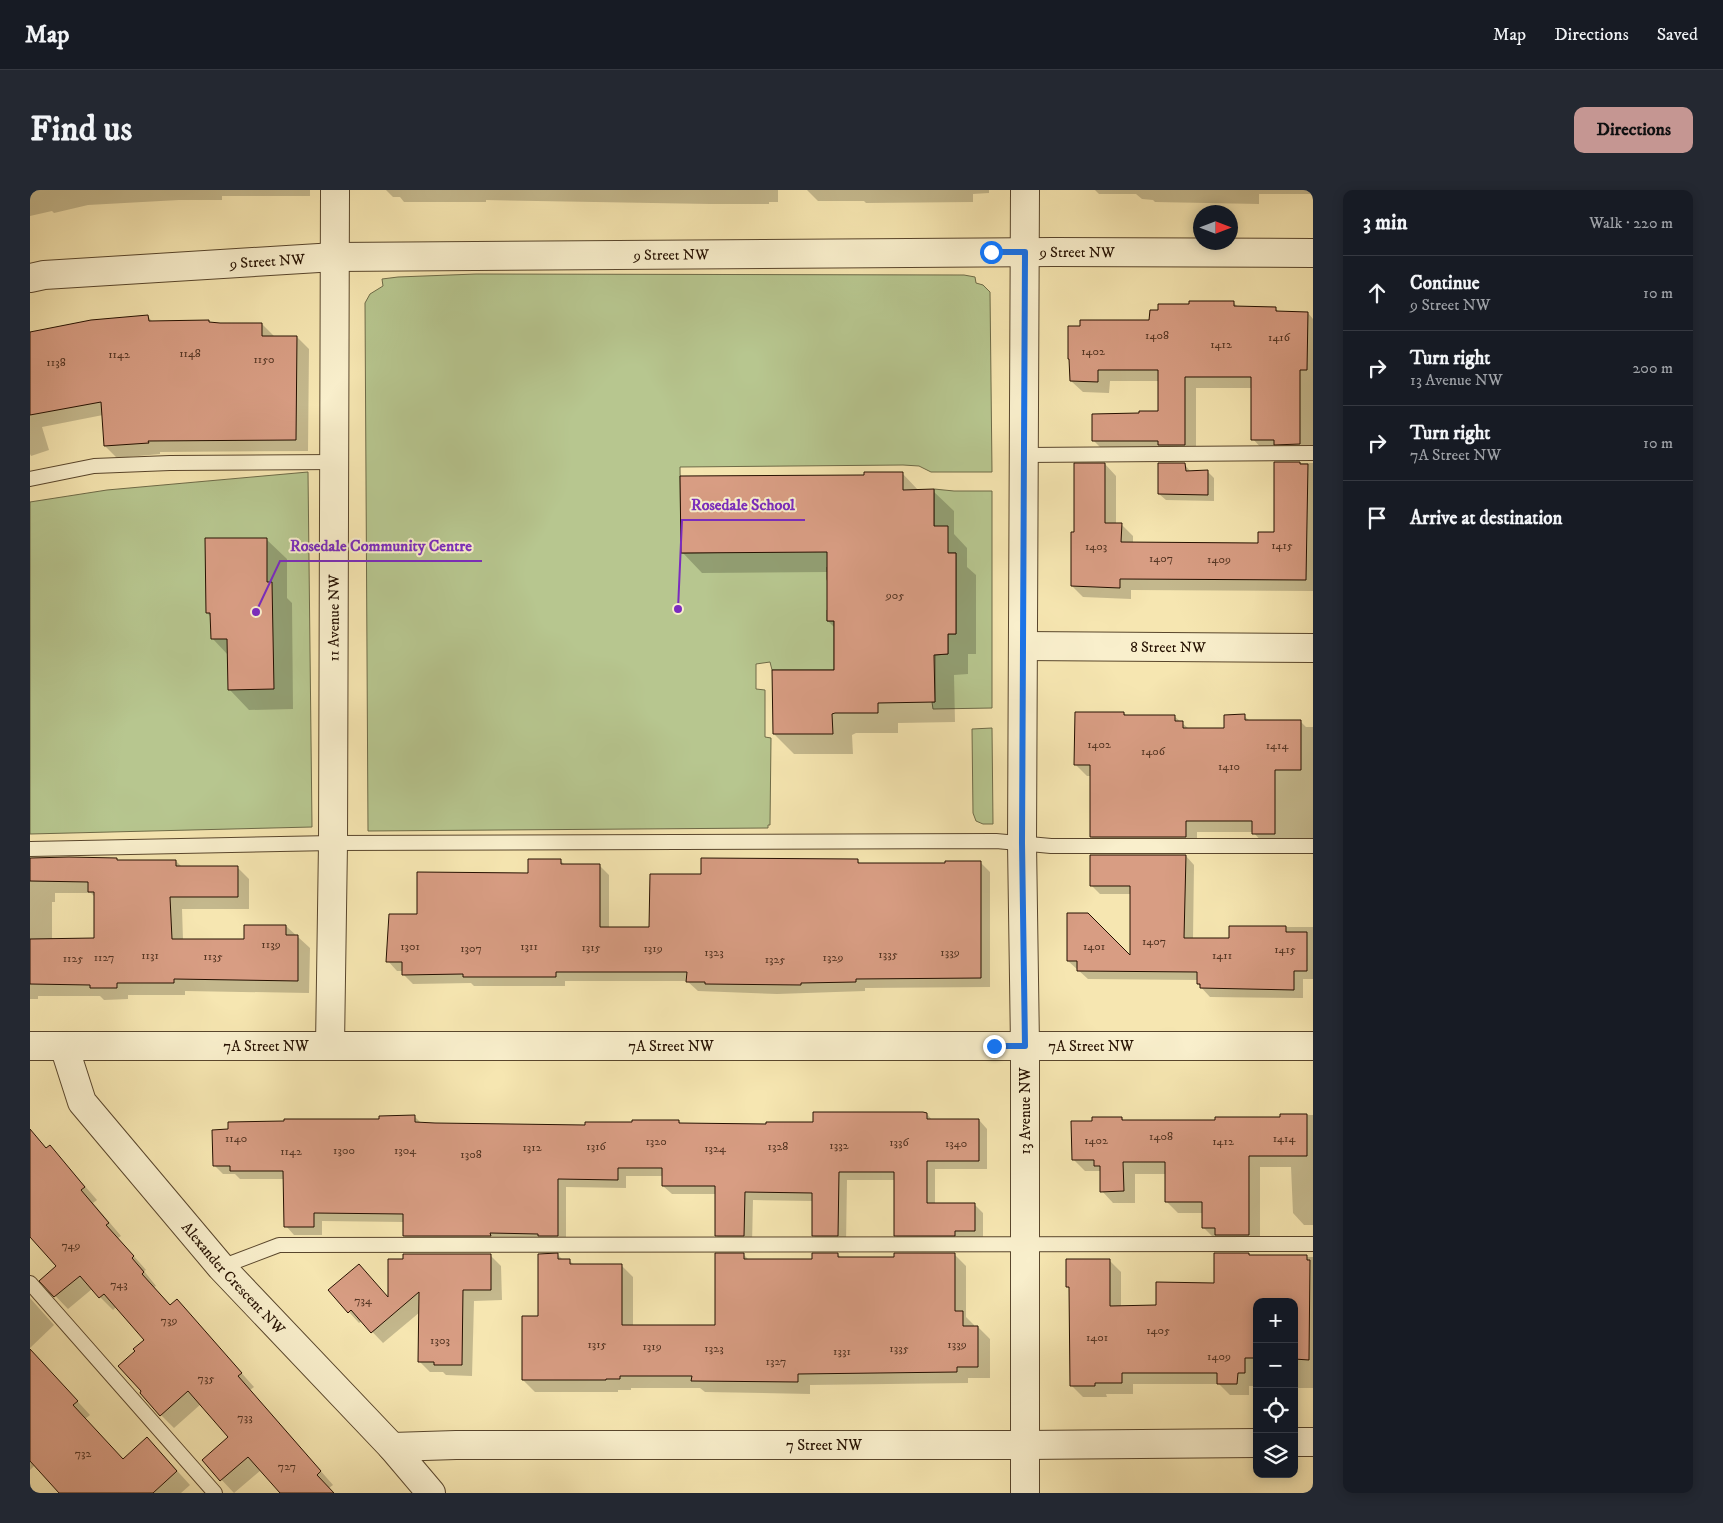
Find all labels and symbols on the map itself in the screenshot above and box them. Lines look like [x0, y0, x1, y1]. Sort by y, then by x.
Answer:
north arrow [1193, 205, 1238, 250]
route start [980, 241, 1003, 264]
street label: 9 Street NW [1038, 242, 1115, 262]
street label: 9 Street NW [632, 245, 709, 264]
street label: 9 Street NW [228, 249, 306, 273]
house number: 1408 [1145, 328, 1169, 343]
house number: 1416 [1268, 330, 1291, 345]
house number: 1412 [1210, 337, 1232, 352]
house number: 1402 [1081, 344, 1105, 359]
house number: 1148 [179, 346, 201, 361]
house number: 1142 [108, 347, 130, 362]
house number: 1150 [253, 352, 275, 367]
house number: 1138 [46, 355, 66, 370]
callout: Rosedale School [682, 489, 805, 520]
text: Rosedale School [691, 495, 796, 515]
callout: Rosedale Community Centre [280, 530, 482, 561]
text: Rosedale Community Centre [290, 536, 472, 556]
house number: 1415 [1271, 538, 1293, 553]
house number: 1403 [1085, 539, 1107, 554]
house number: 1407 [1149, 551, 1173, 566]
house number: 1409 [1207, 552, 1231, 567]
street label: 11 Avenue NW [324, 574, 343, 661]
house number: 905 [885, 588, 904, 603]
street label: 8 Street NW [1130, 637, 1206, 657]
house number: 1402 [1087, 737, 1111, 752]
house number: 1414 [1266, 738, 1289, 753]
house number: 1406 [1141, 744, 1166, 759]
house number: 1410 [1218, 759, 1240, 774]
house number: 1407 [1142, 934, 1166, 949]
house number: 1139 [261, 937, 281, 952]
house number: 1301 [400, 939, 420, 954]
house number: 1311 [520, 939, 538, 954]
house number: 1401 [1083, 939, 1105, 954]
house number: 1315 [581, 940, 601, 955]
house number: 1307 [460, 941, 482, 956]
house number: 1319 [643, 941, 663, 956]
house number: 1415 [1274, 942, 1296, 957]
house number: 1323 [704, 945, 724, 960]
house number: 1339 [940, 945, 960, 960]
house number: 1335 [878, 947, 898, 962]
house number: 1131 [141, 948, 159, 963]
house number: 1411 [1212, 948, 1232, 963]
house number: 1135 [203, 949, 223, 964]
house number: 1127 [94, 950, 114, 965]
house number: 1329 [823, 950, 843, 965]
house number: 1125 [63, 951, 83, 966]
house number: 1325 [765, 952, 785, 967]
route end [983, 1035, 1006, 1058]
street label: 7A Street NW [223, 1037, 309, 1056]
street label: 7A Street NW [628, 1037, 714, 1056]
street label: 7A Street NW [1048, 1037, 1134, 1056]
street label: 13 Avenue NW [1016, 1067, 1035, 1154]
house number: 1408 [1149, 1129, 1173, 1144]
house number: 1140 [225, 1131, 247, 1146]
house number: 1414 [1273, 1131, 1296, 1146]
house number: 1402 [1084, 1133, 1108, 1148]
house number: 1320 [645, 1134, 667, 1149]
house number: 1412 [1212, 1134, 1234, 1149]
house number: 1336 [889, 1135, 910, 1150]
house number: 1340 [945, 1136, 967, 1151]
house number: 1332 [829, 1138, 849, 1153]
house number: 1316 [586, 1139, 606, 1154]
house number: 1328 [768, 1139, 788, 1154]
house number: 1312 [522, 1140, 542, 1155]
house number: 1324 [704, 1141, 727, 1156]
house number: 1300 [333, 1143, 355, 1158]
house number: 1304 [394, 1143, 417, 1158]
house number: 1142 [280, 1144, 302, 1159]
house number: 1308 [460, 1147, 482, 1162]
street label: Alexander Crescent NW [177, 1218, 290, 1338]
house number: 749 [61, 1238, 81, 1253]
house number: 743 [110, 1277, 128, 1292]
house number: 734 [354, 1293, 373, 1308]
house number: 739 [161, 1313, 177, 1328]
house number: 1405 [1146, 1323, 1170, 1338]
house number: 1401 [1086, 1330, 1108, 1345]
house number: 1303 [430, 1333, 450, 1348]
house number: 1315 [587, 1337, 607, 1352]
house number: 1339 [947, 1337, 967, 1352]
house number: 1319 [642, 1339, 662, 1354]
house number: 1323 [704, 1341, 724, 1356]
house number: 1335 [889, 1341, 909, 1356]
house number: 1331 [833, 1344, 851, 1359]
house number: 1409 [1207, 1349, 1231, 1364]
house number: 1327 [766, 1354, 786, 1369]
house number: 735 [198, 1371, 214, 1386]
house number: 733 [237, 1410, 253, 1425]
street label: 7 Street NW [786, 1436, 862, 1455]
house number: 732 [75, 1446, 91, 1461]
house number: 727 [278, 1459, 296, 1474]

